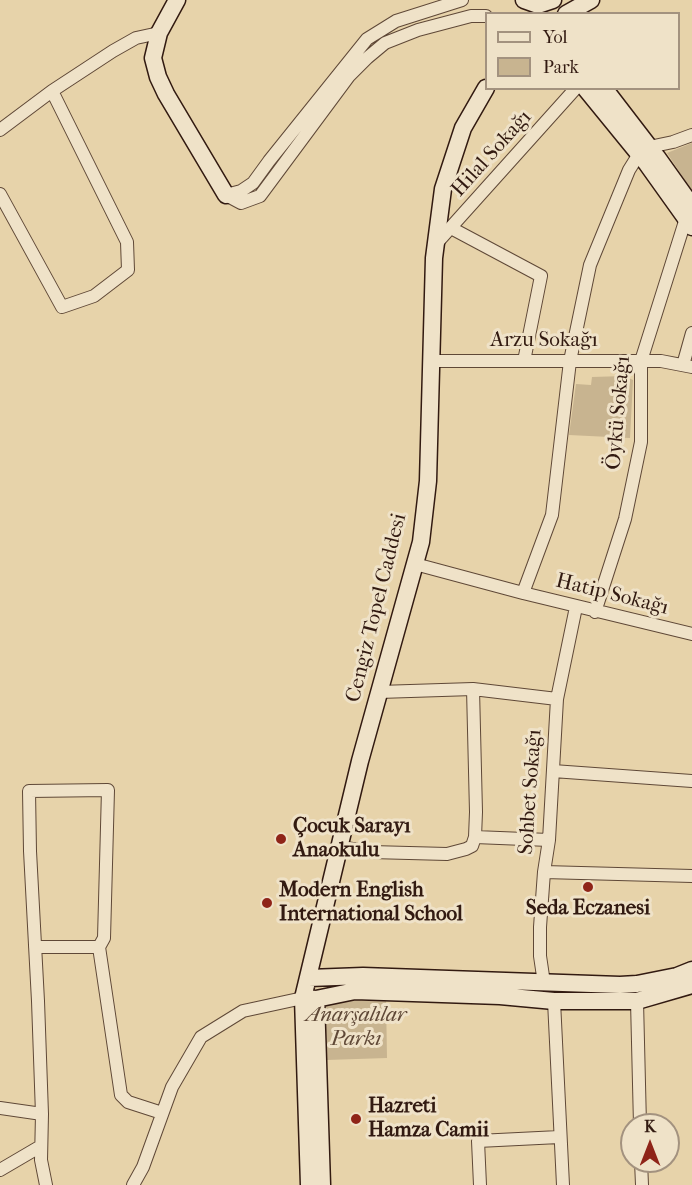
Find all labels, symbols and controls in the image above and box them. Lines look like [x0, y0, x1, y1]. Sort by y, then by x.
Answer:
legend [485, 12, 680, 90]
text: Yol [543, 27, 568, 48]
text: Park [543, 57, 579, 78]
street label: Hilal Sokağı [447, 105, 537, 203]
street label: Arzu Sokağı [490, 328, 598, 354]
street label: Öykü Sokağı [601, 355, 637, 471]
street label: Cengiz Topel Caddesi [341, 511, 413, 705]
street label: Hatip Sokağı [553, 569, 671, 621]
street label: Sohbet Sokağı [514, 728, 548, 856]
place label: Çocuk Sarayı Anaokulu [293, 814, 411, 864]
marker: Çocuk Sarayı Anaokulu [274, 832, 288, 846]
place label: Modern English International School [279, 878, 463, 928]
marker: Seda Eczanesi [581, 880, 595, 894]
marker: Modern English International School [260, 896, 274, 910]
place label: Seda Eczanesi [526, 896, 650, 922]
park label: Anarşalılar Parkı [306, 1003, 406, 1053]
place label: Hazreti Hamza Camii [368, 1094, 489, 1144]
marker: Hazreti Hamza Camii [349, 1112, 363, 1126]
north arrow [620, 1113, 680, 1173]
text: K [644, 1117, 656, 1136]

